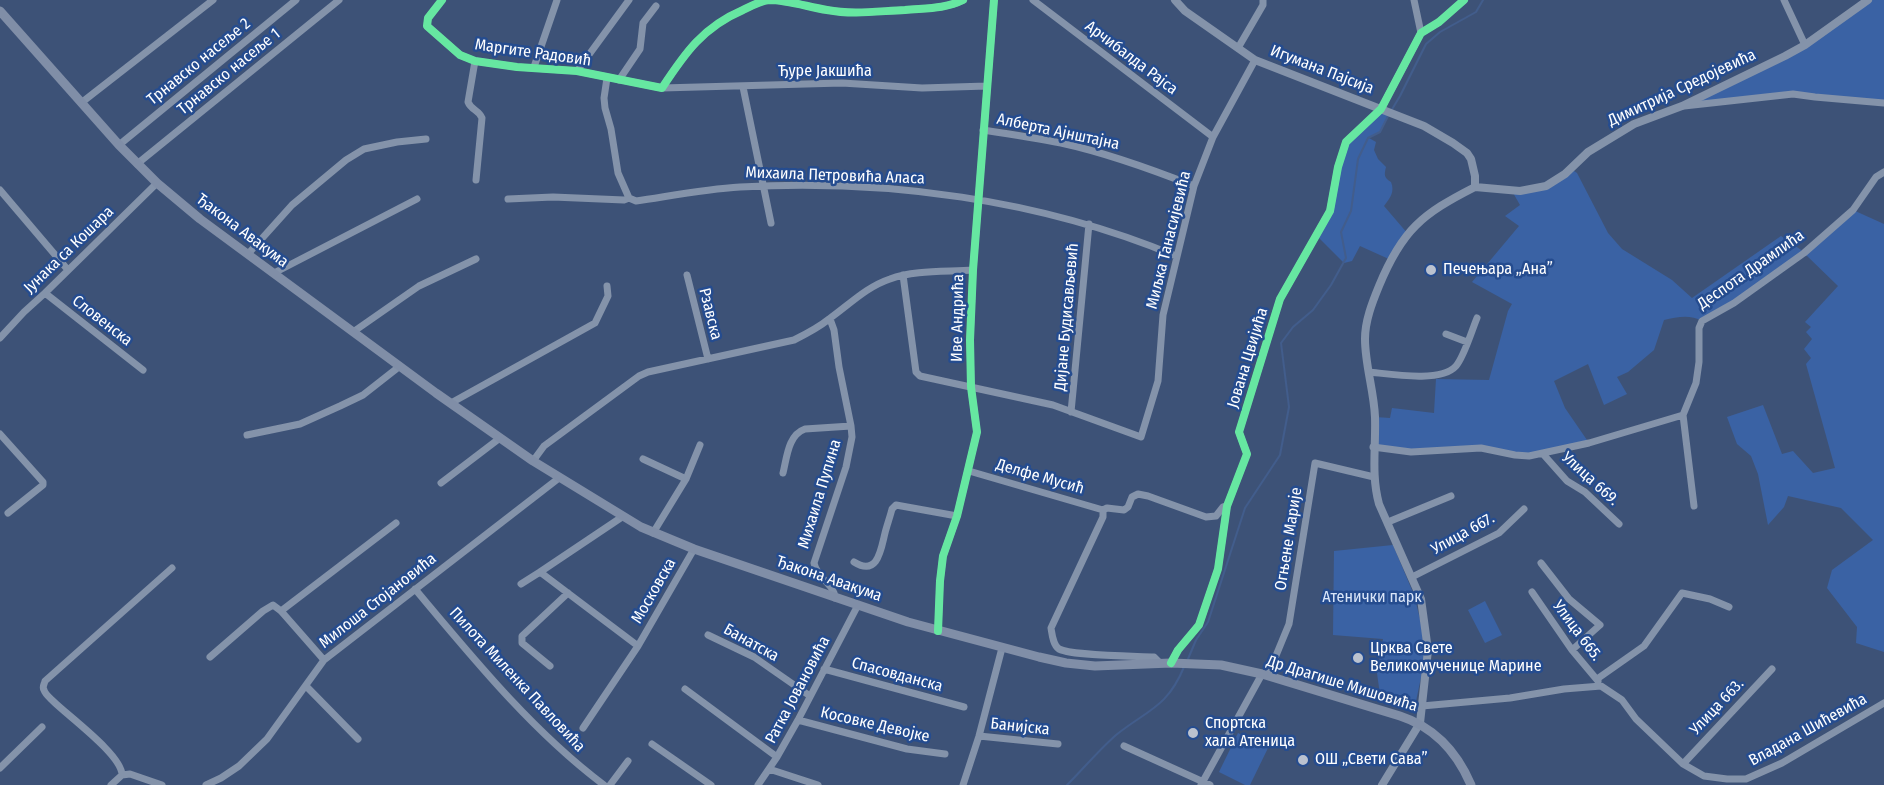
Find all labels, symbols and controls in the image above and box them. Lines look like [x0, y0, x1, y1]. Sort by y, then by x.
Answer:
street label: Трнавско насеље 2 [143, 14, 255, 110]
street label: Арчибалда Рајса [1081, 17, 1181, 99]
street label: Трнавско насеље 1 [174, 25, 284, 119]
street label: Маргите Радовић [474, 35, 592, 71]
street label: Игумана Пајсија [1268, 41, 1376, 99]
street label: Димитрија Средојевића [1605, 45, 1759, 131]
street label: Ђуре Јакшића [778, 62, 872, 82]
street label: Алберта Ајнштајна [995, 110, 1121, 154]
street label: Михаила Петровића Аласа [745, 163, 925, 189]
street label: Миљка Танасијевића [1143, 169, 1195, 311]
street label: Ђакона Авакума [192, 190, 292, 272]
street label: Јунака са Кошара [20, 202, 118, 298]
street label: Деспота Драмлића [1694, 226, 1808, 314]
street label: Дијане Будисављевић [1051, 242, 1083, 392]
place label: Печењара „Ана” [1443, 260, 1553, 280]
marker: Печењара „Ана” [1424, 263, 1438, 277]
street label: Иве Андрића [948, 274, 968, 362]
street label: Рзавска [694, 286, 726, 342]
street label: Словенска [68, 292, 136, 350]
street label: Јована Цвијића [1224, 306, 1272, 410]
street label: Михаила Пупина [794, 437, 846, 551]
street label: Улица 669. [1557, 448, 1623, 510]
street label: Делфе Мусић [994, 455, 1086, 499]
street label: Огњене Марије [1271, 486, 1307, 592]
street label: Улица 667. [1428, 509, 1498, 559]
street label: Милоша Стојановића [316, 549, 440, 653]
street label: Ђакона Авакума [774, 552, 884, 606]
street label: Московска [628, 555, 680, 627]
park label: Атенички парк [1322, 588, 1422, 608]
street label: Улица 665. [1548, 597, 1606, 665]
street label: Пилота Миленка Павловића [445, 604, 589, 756]
street label: Банатска [720, 620, 782, 666]
street label: Ратка Јовановића [762, 633, 834, 747]
place label: Црква Свете Великомученице Марине [1370, 639, 1542, 677]
marker: Црква Свете Великомученице Марине [1351, 651, 1365, 665]
street label: Др Драгише Мишовића [1264, 652, 1420, 716]
street label: Спасовданска [849, 654, 945, 696]
street label: Улица 663. [1686, 675, 1748, 739]
street label: Владана Шићевића [1746, 690, 1870, 770]
street label: Косовке Девојке [819, 703, 931, 747]
street label: Банијска [989, 714, 1051, 740]
place label: Спортска хала Атеница [1205, 714, 1295, 752]
marker: Спортска хала Атеница [1186, 726, 1200, 740]
place label: ОШ „Свети Сава” [1315, 750, 1428, 770]
marker: ОШ „Свети Сава” [1296, 753, 1310, 767]

